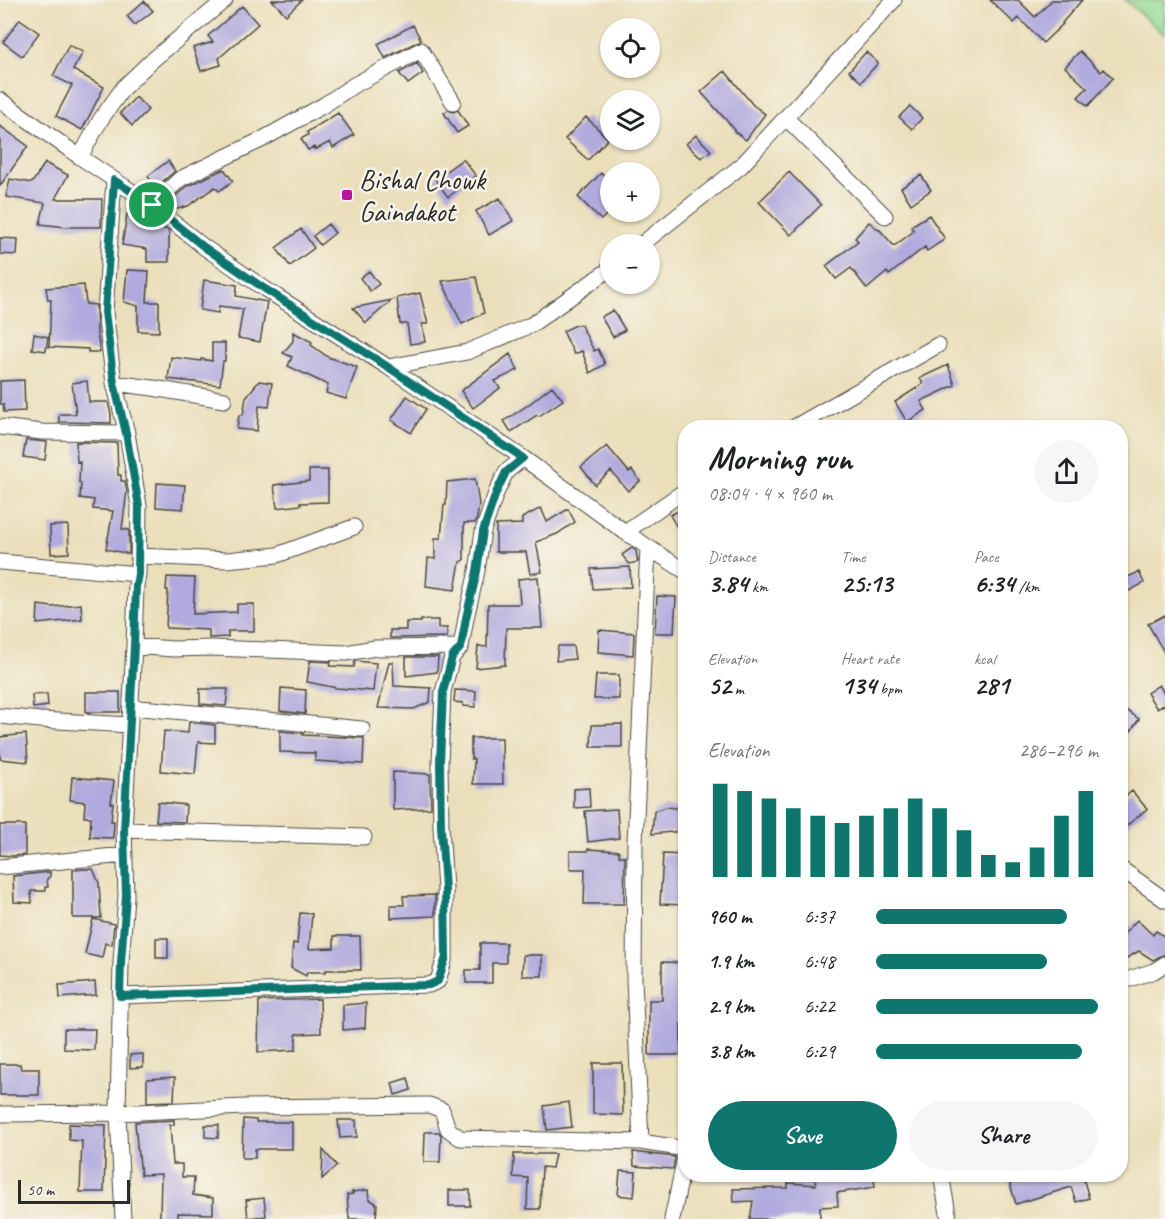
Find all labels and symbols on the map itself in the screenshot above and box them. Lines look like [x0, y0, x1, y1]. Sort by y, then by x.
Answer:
place label: Bishal Chowk Gaindakot [359, 162, 487, 229]
pin [126, 179, 177, 230]
marker: Bishal Chowk Gaindakot [340, 188, 354, 202]
scale bar [18, 1177, 130, 1204]

